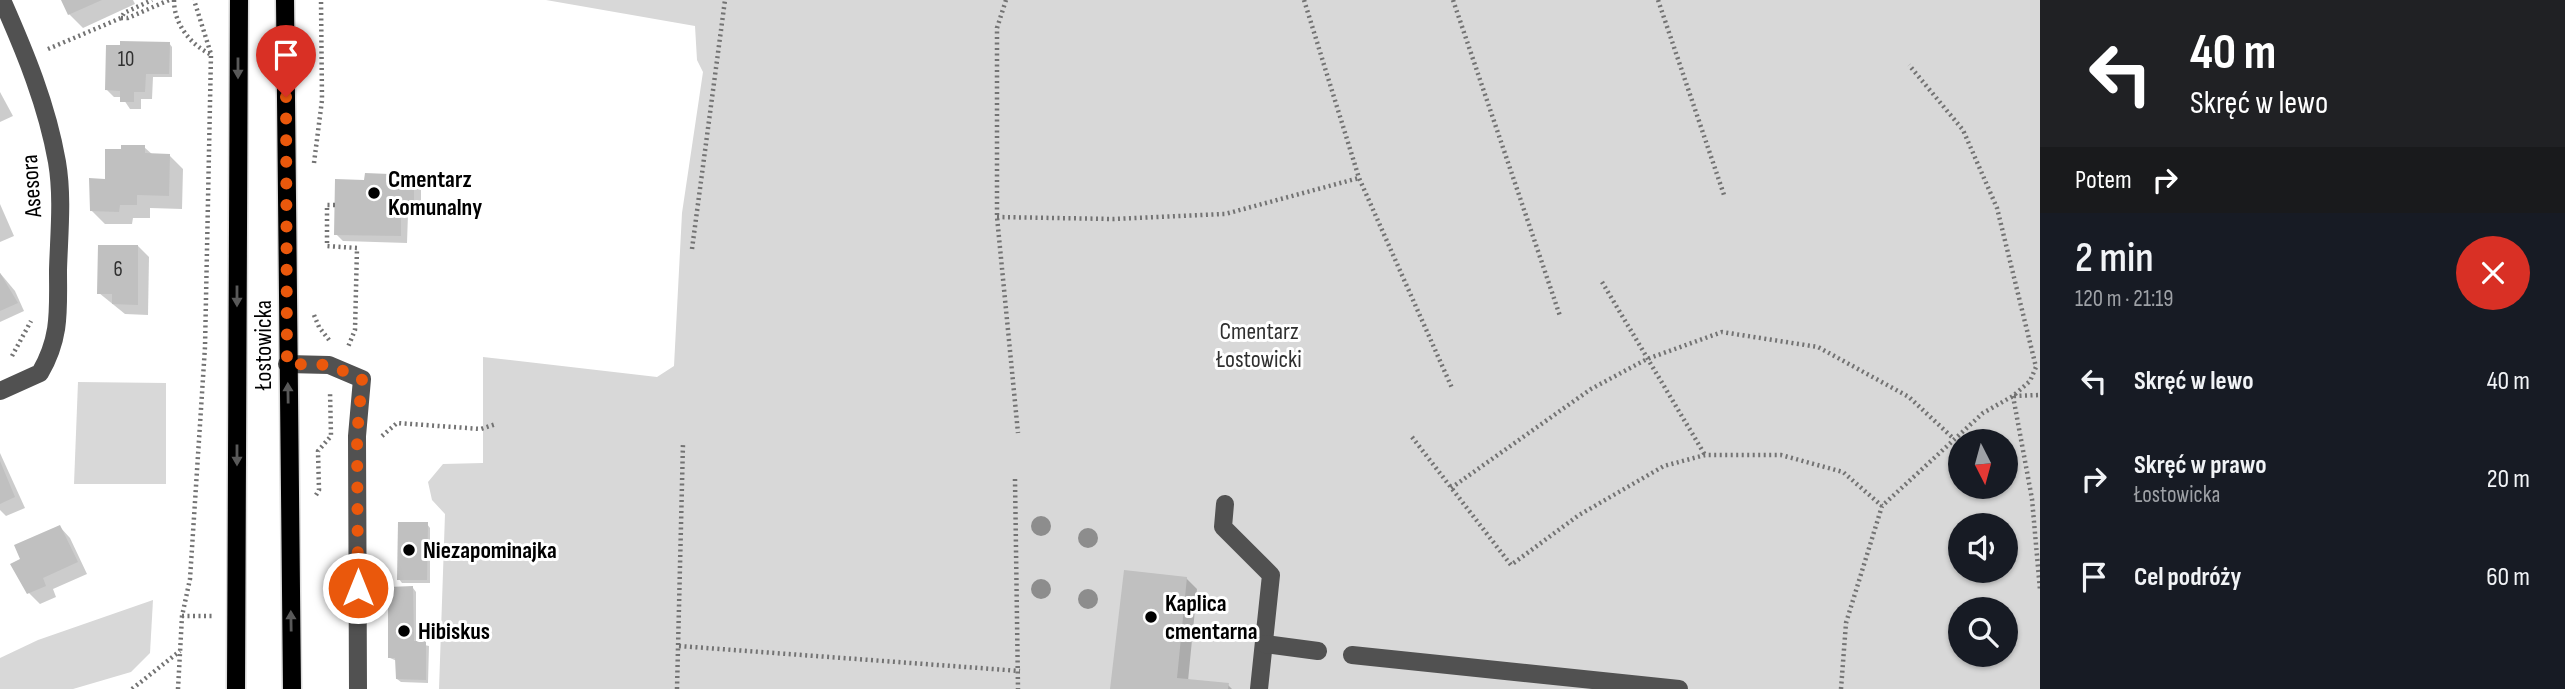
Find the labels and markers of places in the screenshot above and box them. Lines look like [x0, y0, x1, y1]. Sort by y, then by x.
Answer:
pin [256, 25, 316, 97]
place label: Cmentarz Komunalny [388, 165, 482, 222]
marker: Cmentarz Komunalny [366, 185, 382, 201]
place label: Niezapominajka [423, 536, 557, 565]
marker: Niezapominajka [401, 542, 417, 558]
place label: Kaplica cmentarna [1165, 589, 1258, 646]
marker: Kaplica cmentarna [1143, 609, 1159, 625]
place label: Hibiskus [418, 617, 490, 646]
marker: Hibiskus [396, 623, 412, 639]

